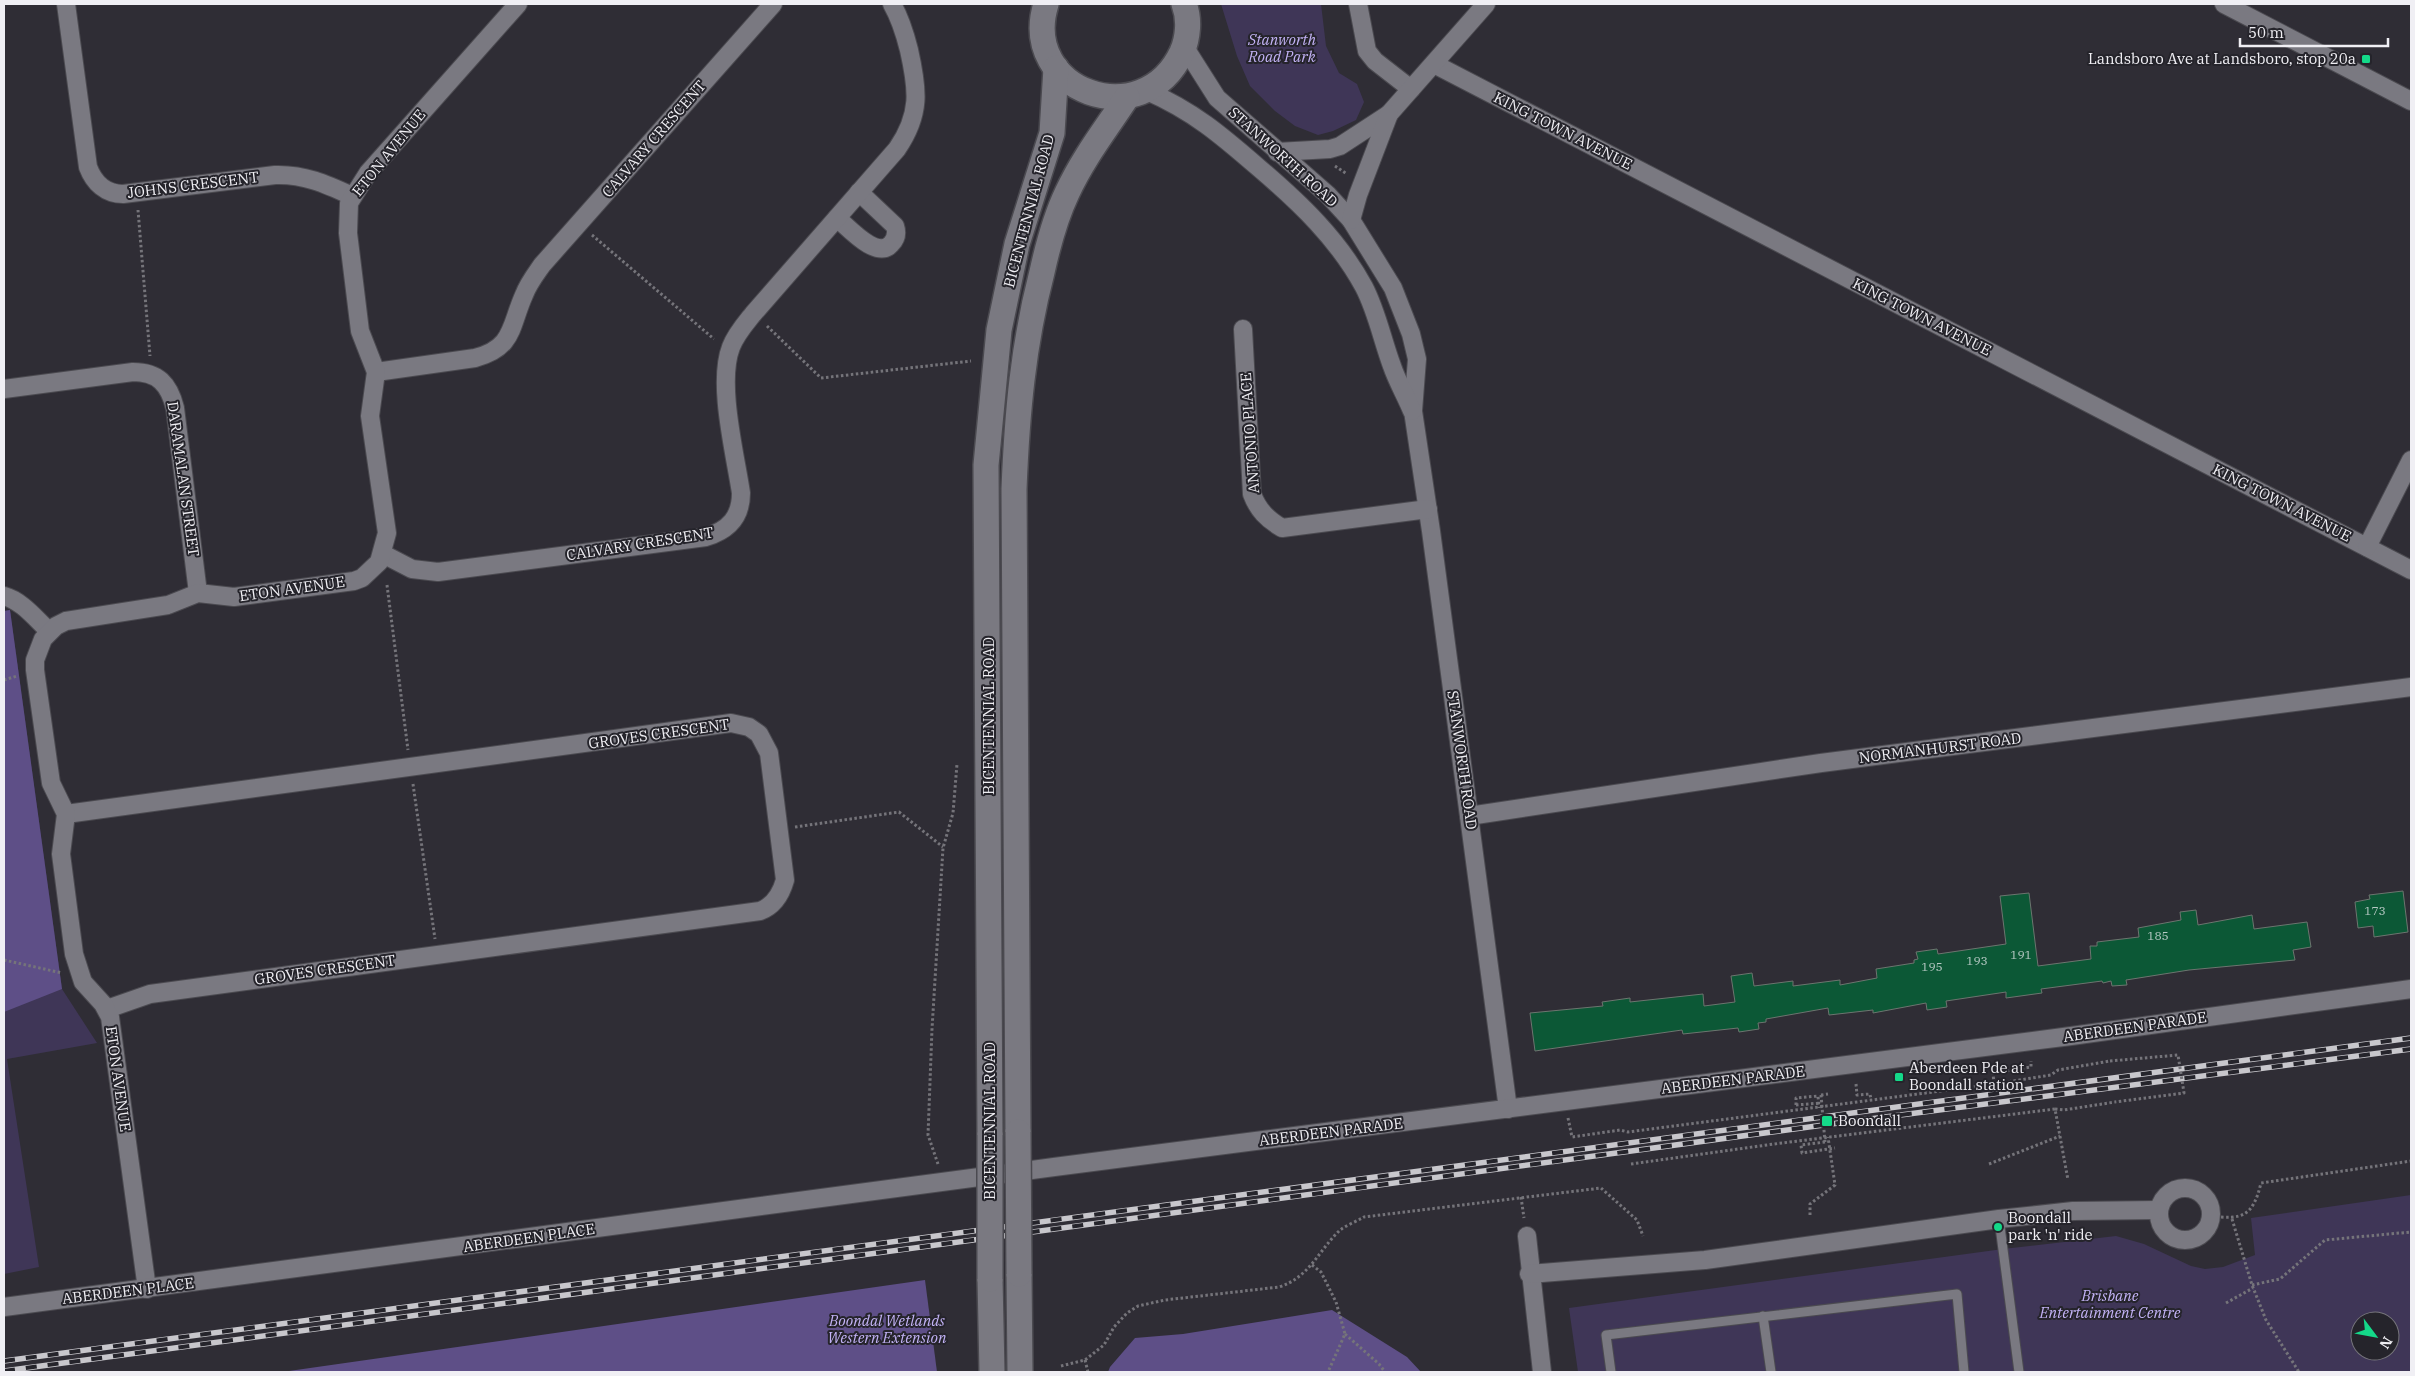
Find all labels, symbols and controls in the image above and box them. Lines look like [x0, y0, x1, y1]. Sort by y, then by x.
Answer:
scale bar [2240, 15, 2388, 47]
text: 50 m [2248, 23, 2284, 42]
park label: Stanworth Road Park [1247, 30, 1317, 66]
place label: Landsboro Ave at Landsboro, stop 20a [2088, 49, 2356, 68]
marker: Landsboro Ave at Landsboro, stop 20a [2360, 53, 2372, 65]
street label: CALVARY CRESCENT [598, 76, 710, 201]
street label: KING TOWN AVENUE [1491, 87, 1636, 174]
street label: STANWORTH ROAD [1225, 103, 1342, 211]
street label: ETON AVENUE [348, 105, 430, 200]
street label: BICENTENNIAL ROAD [999, 132, 1058, 290]
street label: JOHNS CRESCENT [126, 167, 260, 202]
street label: KING TOWN AVENUE [1850, 273, 1995, 360]
street label: ANTONIO PLACE [1236, 372, 1263, 494]
street label: DARAMALAN STREET [163, 400, 204, 558]
street label: KING TOWN AVENUE [2210, 459, 2355, 546]
street label: CALVARY CRESCENT [565, 522, 715, 565]
street label: ETON AVENUE [238, 572, 346, 605]
street label: BICENTENNIAL ROAD [979, 637, 998, 795]
street label: STANWORTH ROAD [1443, 689, 1482, 831]
street label: GROVES CRESCENT [587, 714, 731, 753]
street label: NORMANHURST ROAD [1858, 728, 2022, 767]
house number: 173 [2364, 903, 2386, 918]
house number: 185 [2147, 928, 2169, 943]
house number: 191 [2010, 947, 2032, 962]
street label: GROVES CRESCENT [253, 950, 397, 989]
house number: 193 [1966, 953, 1988, 968]
house number: 195 [1921, 959, 1943, 974]
street label: ABERDEEN PARADE [2062, 1007, 2208, 1046]
street label: ETON AVENUE [102, 1025, 135, 1133]
street label: BICENTENNIAL ROAD [980, 1042, 999, 1200]
place label: Aberdeen Pde at Boondall station [1909, 1058, 2025, 1094]
street label: ABERDEEN PARADE [1660, 1061, 1806, 1098]
marker: Aberdeen Pde at Boondall station [1893, 1071, 1905, 1083]
place label: Boondall [1838, 1111, 1901, 1130]
street label: ABERDEEN PARADE [1258, 1113, 1404, 1150]
marker: Boondall [1820, 1114, 1834, 1128]
place label: Boondall park 'n' ride [2008, 1208, 2093, 1244]
street label: ABERDEEN PLACE [462, 1219, 596, 1256]
marker: Boondall park 'n' ride [1992, 1221, 2004, 1233]
street label: ABERDEEN PLACE [61, 1273, 195, 1308]
park label: Brisbane Entertainment Centre [2039, 1286, 2181, 1322]
park label: Boondal Wetlands Western Extension [828, 1311, 947, 1347]
north arrow [2350, 1311, 2400, 1361]
text: N [2375, 1333, 2397, 1352]

